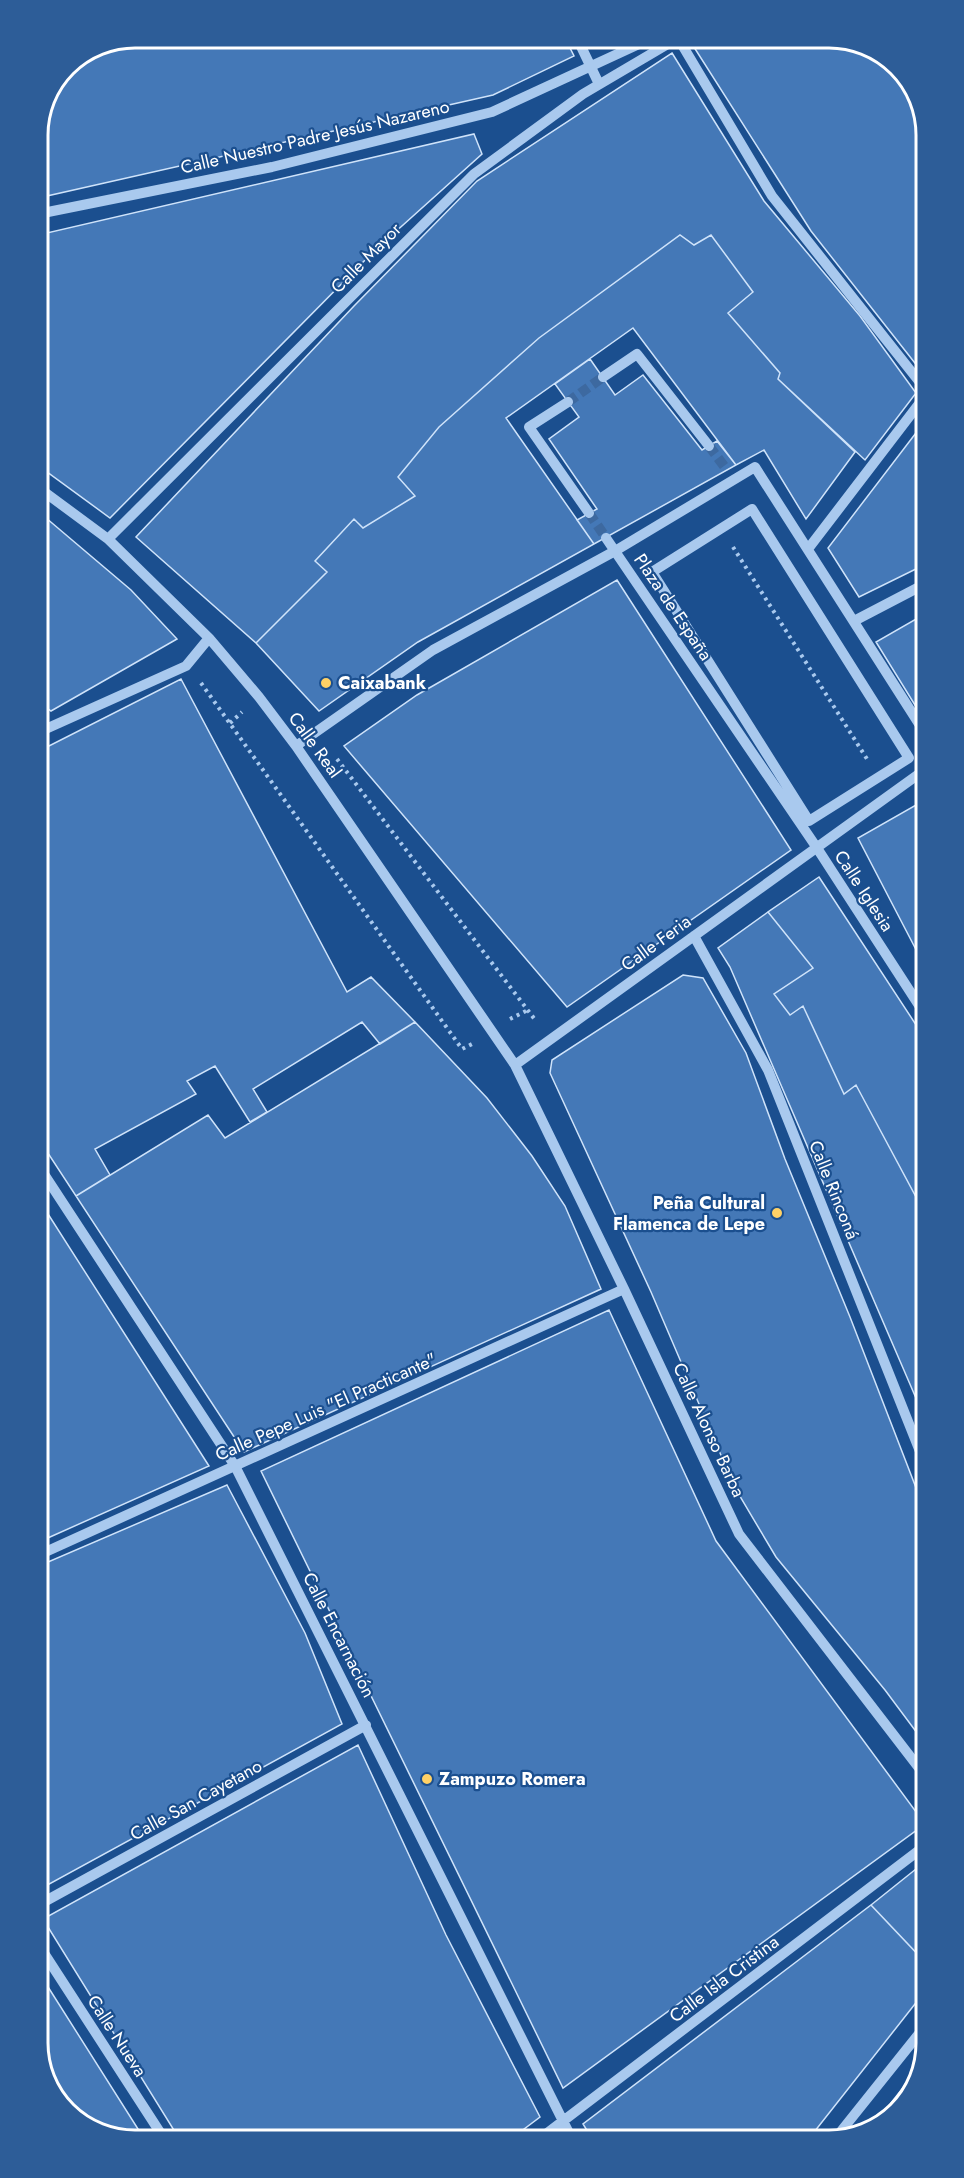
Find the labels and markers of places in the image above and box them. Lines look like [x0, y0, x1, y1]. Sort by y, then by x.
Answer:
place label: Caixabank [338, 670, 427, 696]
marker: Caixabank [319, 676, 333, 690]
place label: Peña Cultural Flamenca de Lepe [613, 1190, 765, 1237]
marker: Peña Cultural Flamenca de Lepe [770, 1206, 784, 1220]
place label: Zampuzo Romera [439, 1766, 586, 1792]
marker: Zampuzo Romera [420, 1772, 434, 1786]

